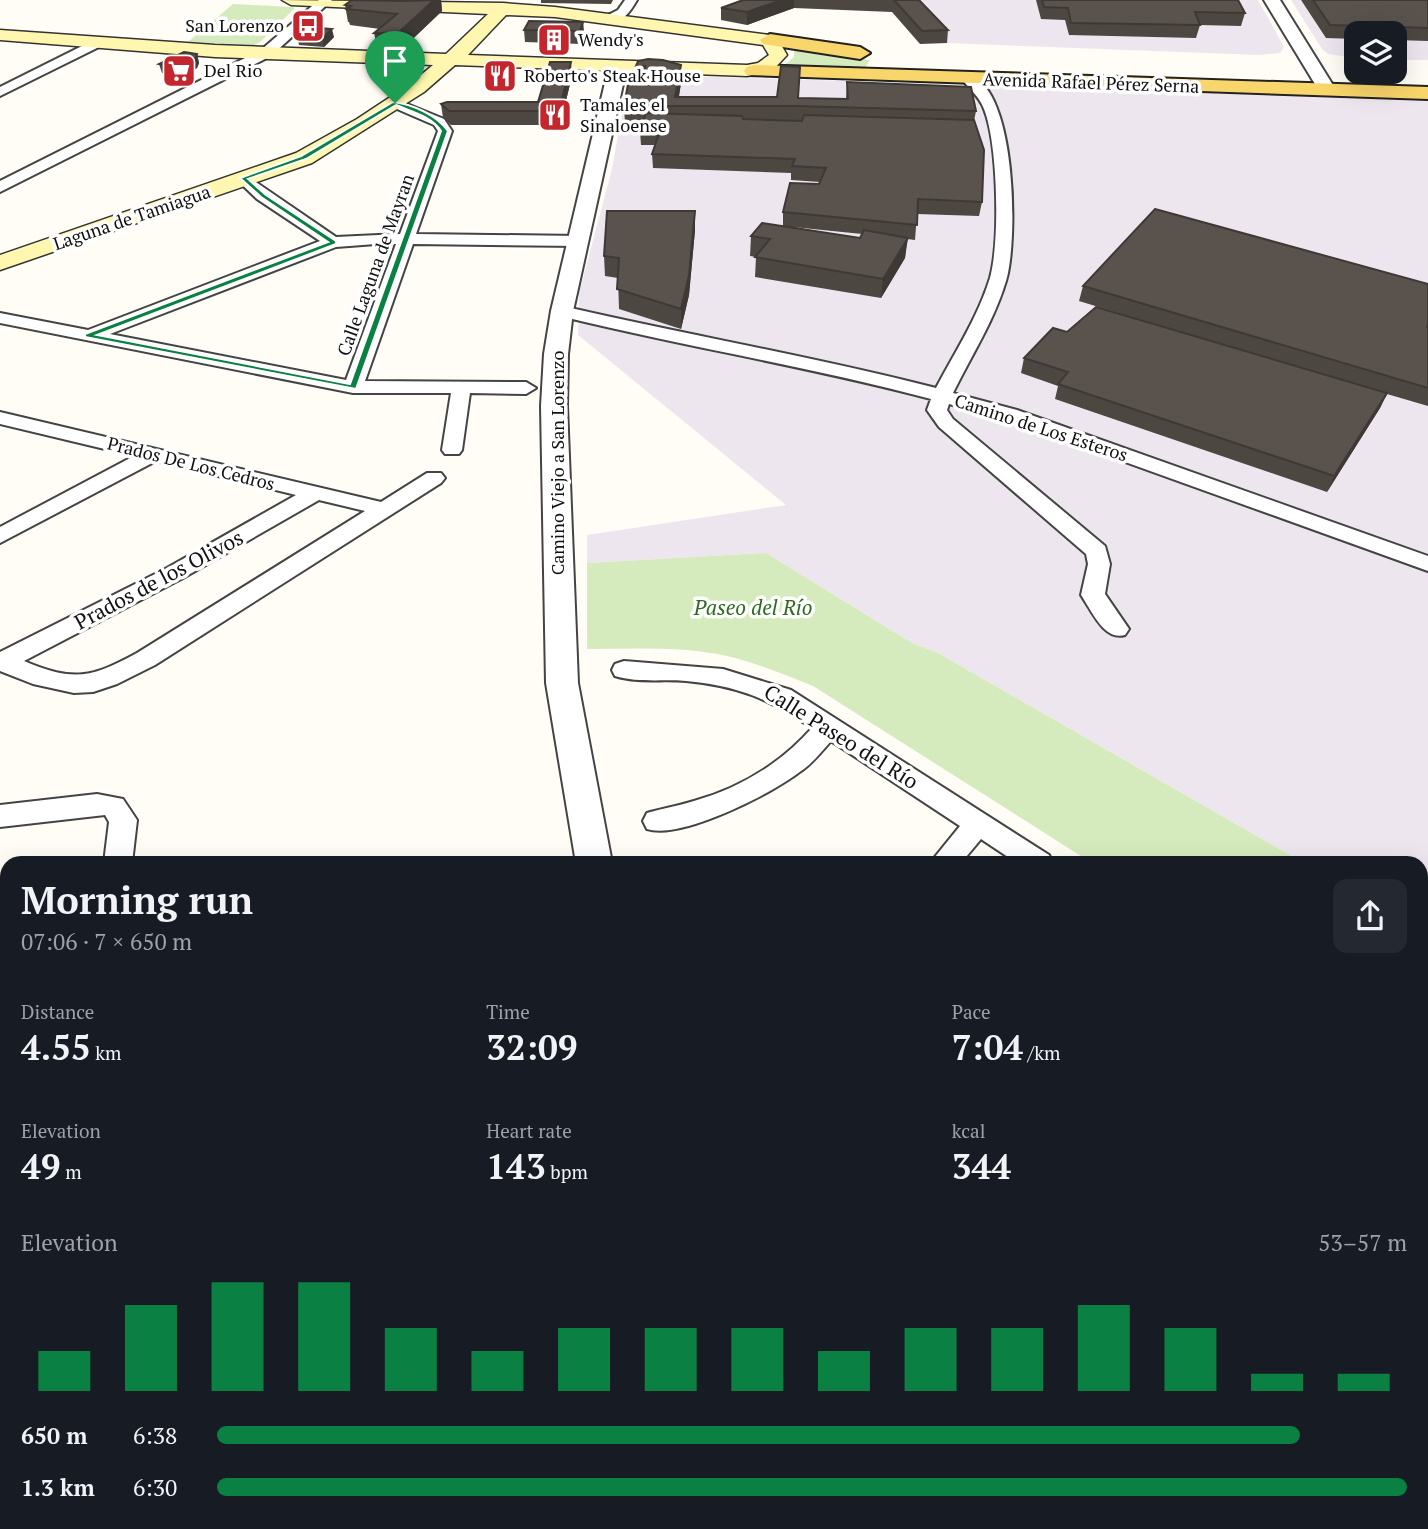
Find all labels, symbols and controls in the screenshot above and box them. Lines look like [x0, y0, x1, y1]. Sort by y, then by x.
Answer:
bus stop icon: San Lorenzo [289, 7, 327, 45]
place label: San Lorenzo [185, 13, 284, 37]
building icon: Wendy's [535, 21, 573, 59]
map controls [1344, 21, 1407, 84]
button: layers [1344, 21, 1407, 84]
place label: Wendy's [578, 27, 644, 51]
pin [365, 31, 425, 103]
icon: arrive [376, 42, 414, 80]
supermarket icon: Del Rio [160, 52, 198, 90]
restaurant icon: Roberto's Steak House [481, 57, 519, 95]
place label: Del Rio [204, 58, 262, 82]
place label: Roberto's Steak House [524, 63, 701, 87]
street label: Avenida Rafael Pérez Serna [982, 66, 1200, 98]
place label: Tamales el Sinaloense [580, 92, 667, 137]
restaurant icon: Tamales el Sinaloense [536, 96, 574, 134]
street label: Calle Laguna de Mayran [331, 170, 419, 359]
street label: Laguna de Tamiagua [50, 179, 214, 255]
street label: Camino Viejo a San Lorenzo [545, 351, 569, 575]
street label: Camino de Los Esteros [952, 388, 1131, 466]
street label: Prados De Los Cedros [105, 431, 278, 495]
street label: Prados de los Olivos [69, 523, 248, 635]
park label: Paseo del Río [693, 593, 812, 621]
street label: Calle Paseo del Río [759, 677, 924, 795]
text: Morning run [21, 875, 253, 925]
button: share [1333, 879, 1407, 953]
text: 07:06 · 7 × 650 m [21, 926, 192, 957]
text: Distance [21, 999, 94, 1024]
text: Time [486, 999, 530, 1024]
text: Pace [952, 999, 991, 1024]
text: 4.55 [21, 1024, 91, 1070]
text: 32:09 [486, 1024, 577, 1070]
text: 7:04 [952, 1024, 1023, 1070]
text: km [91, 1040, 122, 1065]
text: /km [1023, 1040, 1060, 1065]
text: Elevation [21, 1118, 101, 1143]
text: Heart rate [486, 1118, 572, 1143]
text: kcal [952, 1118, 985, 1143]
text: 49 [21, 1143, 61, 1189]
text: 143 [486, 1143, 546, 1189]
text: 344 [952, 1143, 1011, 1189]
text: m [61, 1159, 82, 1184]
text: bpm [546, 1159, 588, 1184]
text: Elevation [21, 1227, 118, 1258]
text: 53–57 m [1318, 1227, 1407, 1258]
text: 650 m [21, 1420, 87, 1451]
text: 6:38 [133, 1420, 177, 1451]
text: 1.3 km [21, 1472, 95, 1503]
text: 6:30 [133, 1472, 177, 1503]

